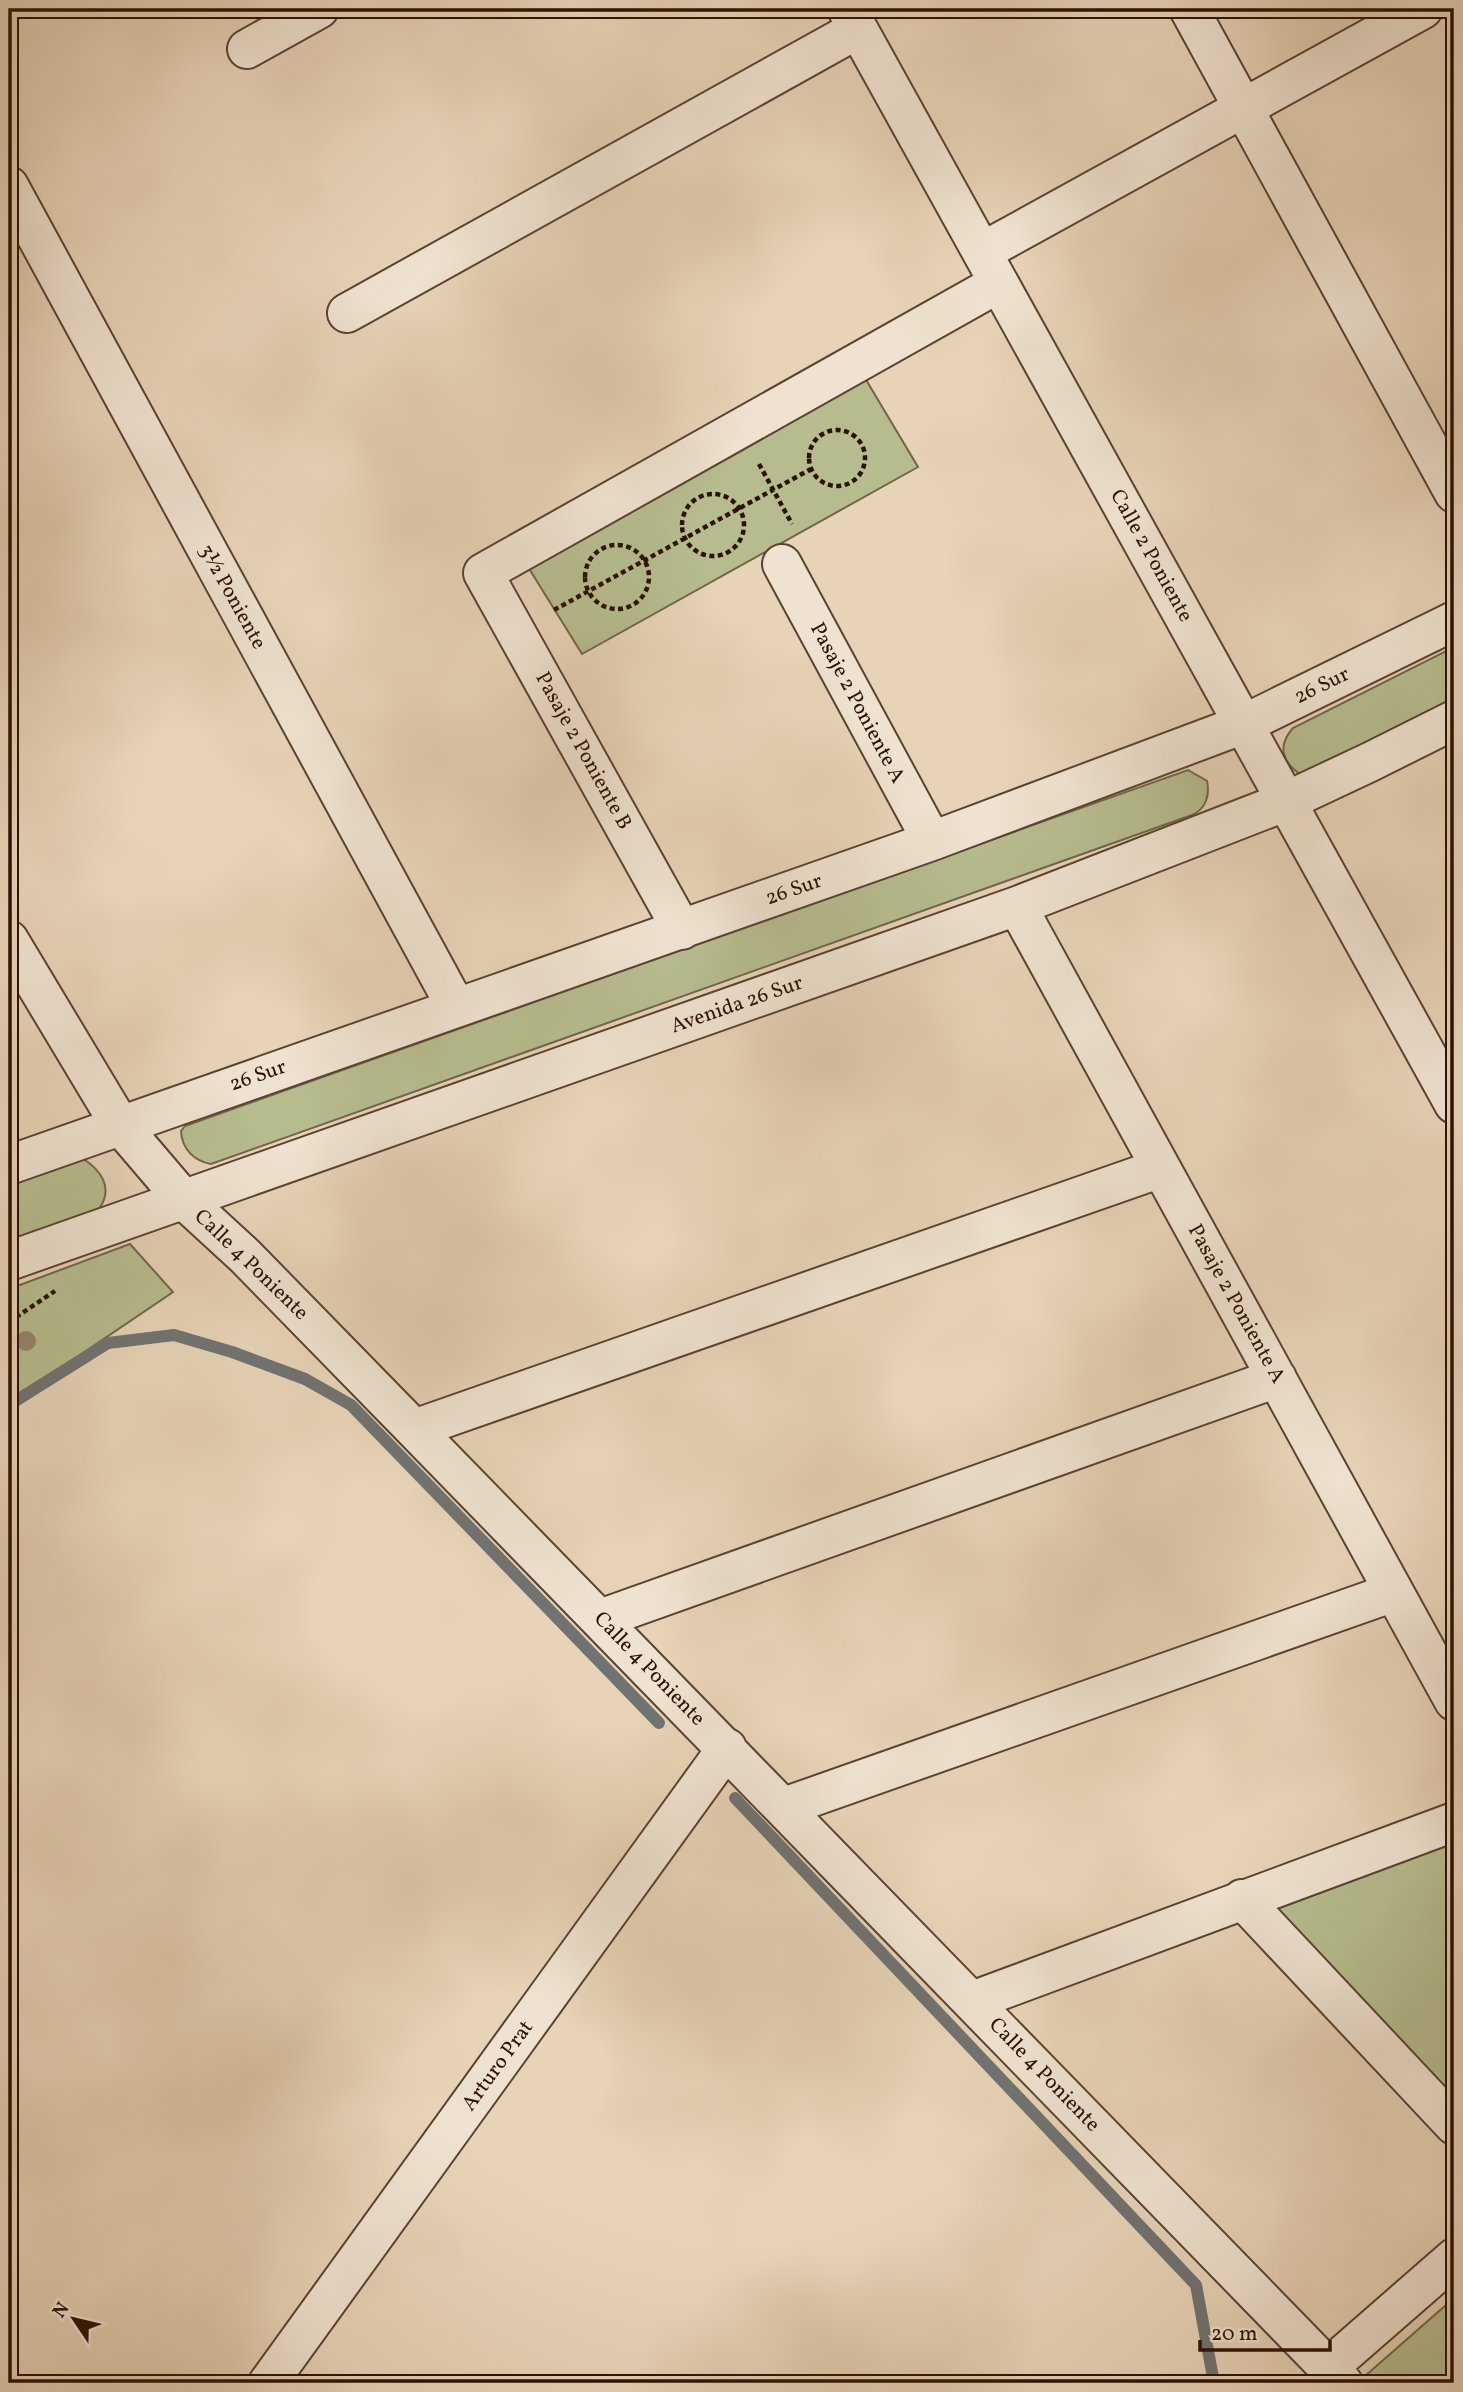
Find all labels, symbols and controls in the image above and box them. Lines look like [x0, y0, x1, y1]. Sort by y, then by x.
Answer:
street label: Calle 2 Poniente [1102, 484, 1200, 628]
street label: 3½ Poniente [191, 539, 273, 655]
street label: Pasaje 2 Poniente A [802, 618, 912, 789]
street label: 26 Sur [1289, 660, 1355, 712]
street label: Pasaje 2 Poniente B [528, 667, 638, 835]
street label: 26 Sur [762, 867, 826, 913]
street label: Avenida 26 Sur [667, 969, 807, 1041]
street label: 26 Sur [226, 1053, 290, 1099]
street label: Calle 4 Poniente [187, 1203, 315, 1327]
street label: Pasaje 2 Poniente A [1180, 1219, 1292, 1389]
street label: Calle 4 Poniente [587, 1605, 711, 1733]
street label: Calle 4 Poniente [982, 2011, 1106, 2139]
street label: Arturo Prat [455, 2015, 541, 2117]
north arrow [38, 2284, 108, 2354]
text: N [47, 2297, 76, 2324]
scale bar [1200, 2308, 1330, 2352]
text: 20 m [1211, 2320, 1257, 2349]

